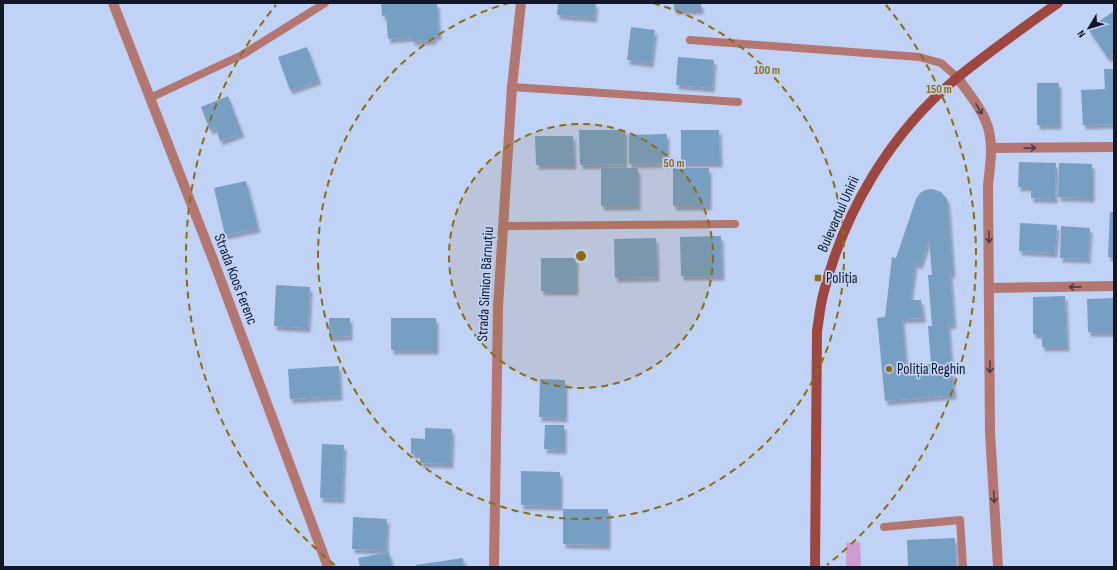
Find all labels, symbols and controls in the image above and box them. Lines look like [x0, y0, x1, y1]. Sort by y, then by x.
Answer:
north arrow [1069, 8, 1109, 48]
text: N [1075, 27, 1088, 40]
text: 100 m [754, 63, 780, 78]
text: 150 m [926, 82, 952, 97]
one-way arrow [976, 103, 984, 115]
one-way arrow [1023, 144, 1036, 152]
text: 50 m [664, 156, 684, 171]
street label: Bulevardul Unirii [813, 173, 864, 255]
street label: Strada Simion Bărnuțiu [473, 226, 498, 342]
one-way arrow [985, 230, 993, 243]
street label: Strada Koos Ferenc [209, 231, 262, 327]
centre of rings [574, 249, 588, 263]
place label: Poliția [826, 269, 858, 288]
marker: Poliția [813, 273, 823, 283]
one-way arrow [1069, 283, 1082, 291]
place label: Poliția Reghin [897, 360, 965, 379]
one-way arrow [986, 360, 994, 373]
marker: Poliția Reghin [884, 364, 894, 374]
one-way arrow [991, 490, 998, 503]

